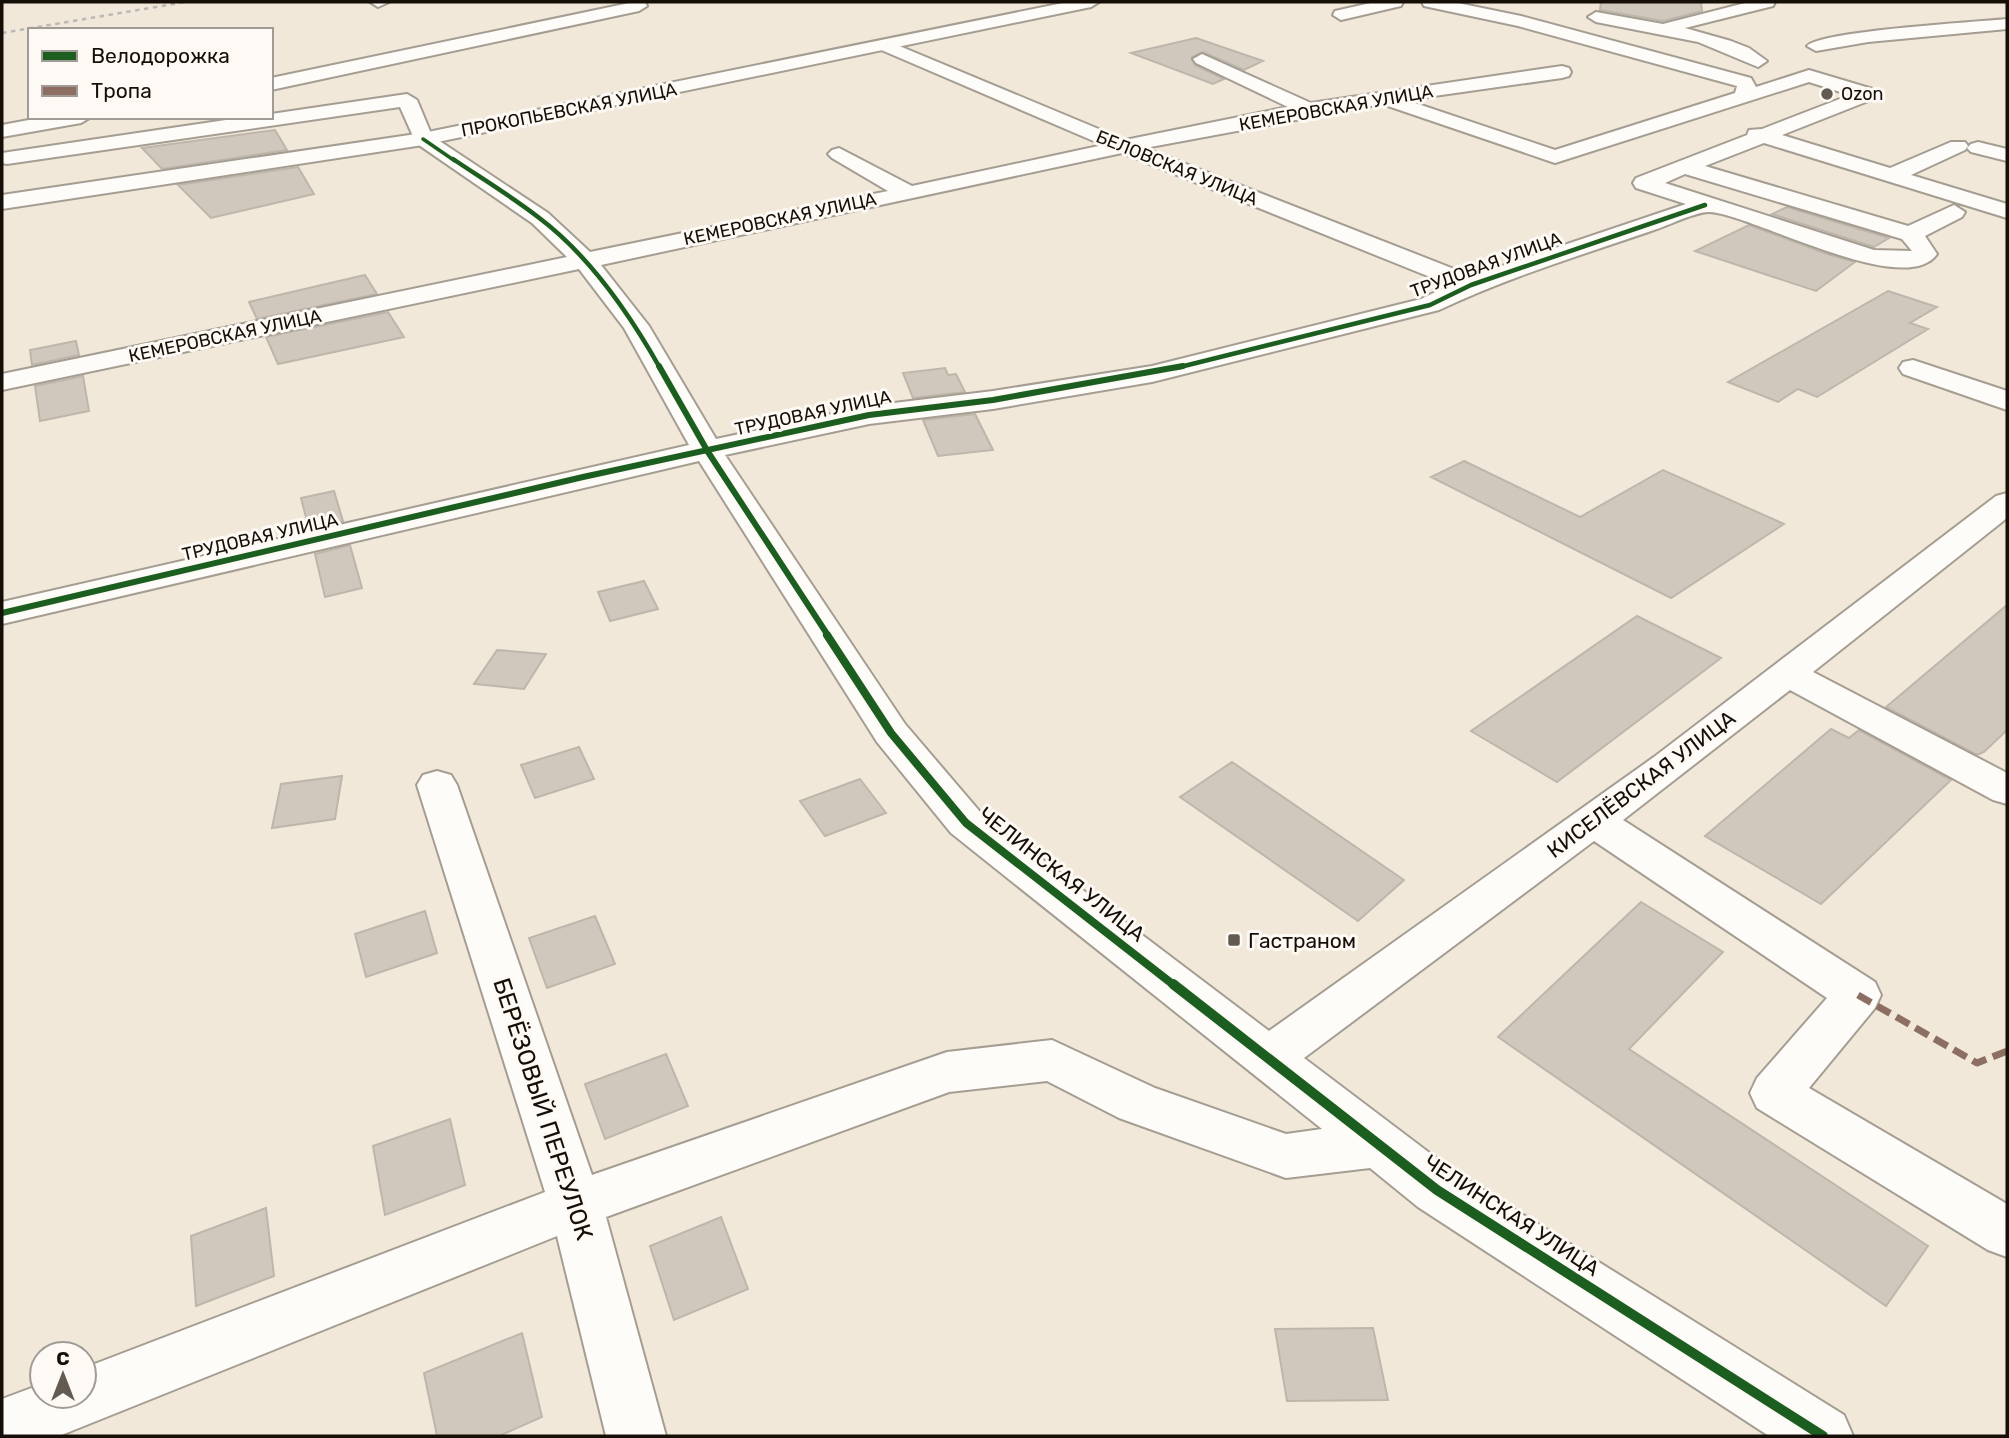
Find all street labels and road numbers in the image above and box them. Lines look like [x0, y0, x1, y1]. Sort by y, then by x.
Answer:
street label: ПРОКОПЬЕВСКАЯ УЛИЦА [459, 78, 679, 142]
street label: КЕМЕРОВСКАЯ УЛИЦА [1237, 80, 1435, 136]
street label: БЕЛОВСКАЯ УЛИЦА [1093, 125, 1261, 211]
street label: КЕМЕРОВСКАЯ УЛИЦА [682, 188, 878, 250]
street label: ТРУДОВАЯ УЛИЦА [1407, 227, 1565, 303]
street label: КЕМЕРОВСКАЯ УЛИЦА [127, 305, 323, 367]
street label: ТРУДОВАЯ УЛИЦА [733, 386, 893, 440]
street label: ТРУДОВАЯ УЛИЦА [180, 508, 340, 566]
street label: КИСЕЛЁВСКАЯ УЛИЦА [1542, 705, 1740, 863]
street label: ЧЕЛИНСКАЯ УЛИЦА [974, 801, 1150, 947]
street label: БЕРЁЗОВЫЙ ПЕРЕУЛОК [487, 974, 599, 1244]
street label: ЧЕЛИНСКАЯ УЛИЦА [1420, 1149, 1604, 1281]

